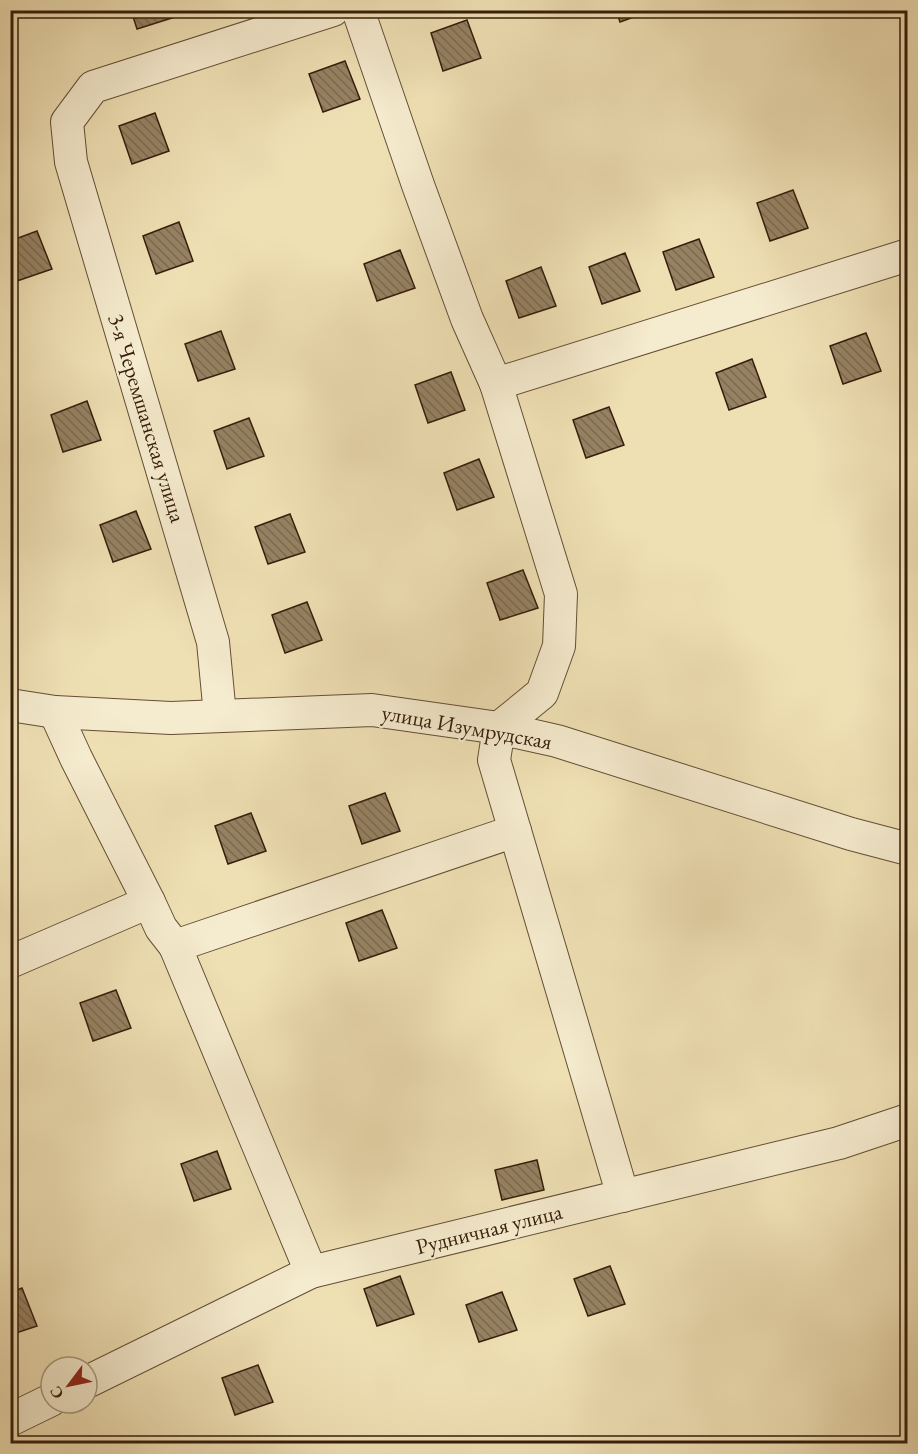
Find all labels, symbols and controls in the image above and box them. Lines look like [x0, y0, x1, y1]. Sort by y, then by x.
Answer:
street label: 3-я Черемшанская улица [101, 310, 193, 526]
street label: улица Изумрудская [380, 698, 555, 756]
street label: Рудничная улица [413, 1197, 565, 1261]
north arrow [39, 1355, 99, 1415]
text: С [45, 1382, 69, 1403]

